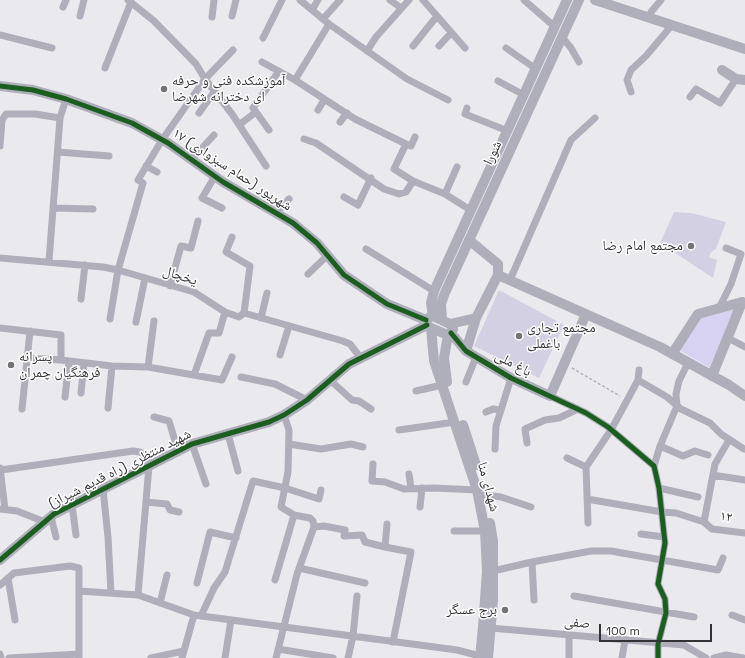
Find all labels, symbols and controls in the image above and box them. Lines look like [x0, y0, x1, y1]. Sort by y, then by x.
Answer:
place label: آموزشکده فنی و حرفه ای دخترانه شهرضا [172, 73, 285, 106]
marker: آموزشکده فنی و حرفه ای دخترانه شهرضا [159, 84, 169, 94]
street label: ۱۷ شهریور (حمام سبزواری) [169, 125, 295, 215]
street label: شورا [480, 138, 506, 168]
place label: مجتمع امام رضا [603, 238, 683, 254]
marker: مجتمع امام رضا [686, 241, 696, 251]
street label: یخچال [161, 263, 199, 289]
place label: مجتمع تجاری باغملی [527, 320, 596, 352]
marker: مجتمع تجاری باغملی [514, 331, 524, 341]
street label: باغ ملی [492, 347, 534, 381]
place label: پسرانه فرهنگیان چمران [19, 349, 100, 382]
marker: پسرانه فرهنگیان چمران [6, 360, 16, 370]
street label: شهید منتظری (راه قدیم شیراز) [46, 426, 194, 512]
street label: شهدای منا [473, 460, 503, 514]
street label: ۱۲ [718, 508, 734, 526]
place label: برج عسگر [447, 602, 497, 618]
marker: برج عسگر [500, 605, 510, 615]
street label: صفی [563, 613, 591, 633]
scale bar [601, 616, 714, 642]
text: 100 m [606, 623, 640, 639]

